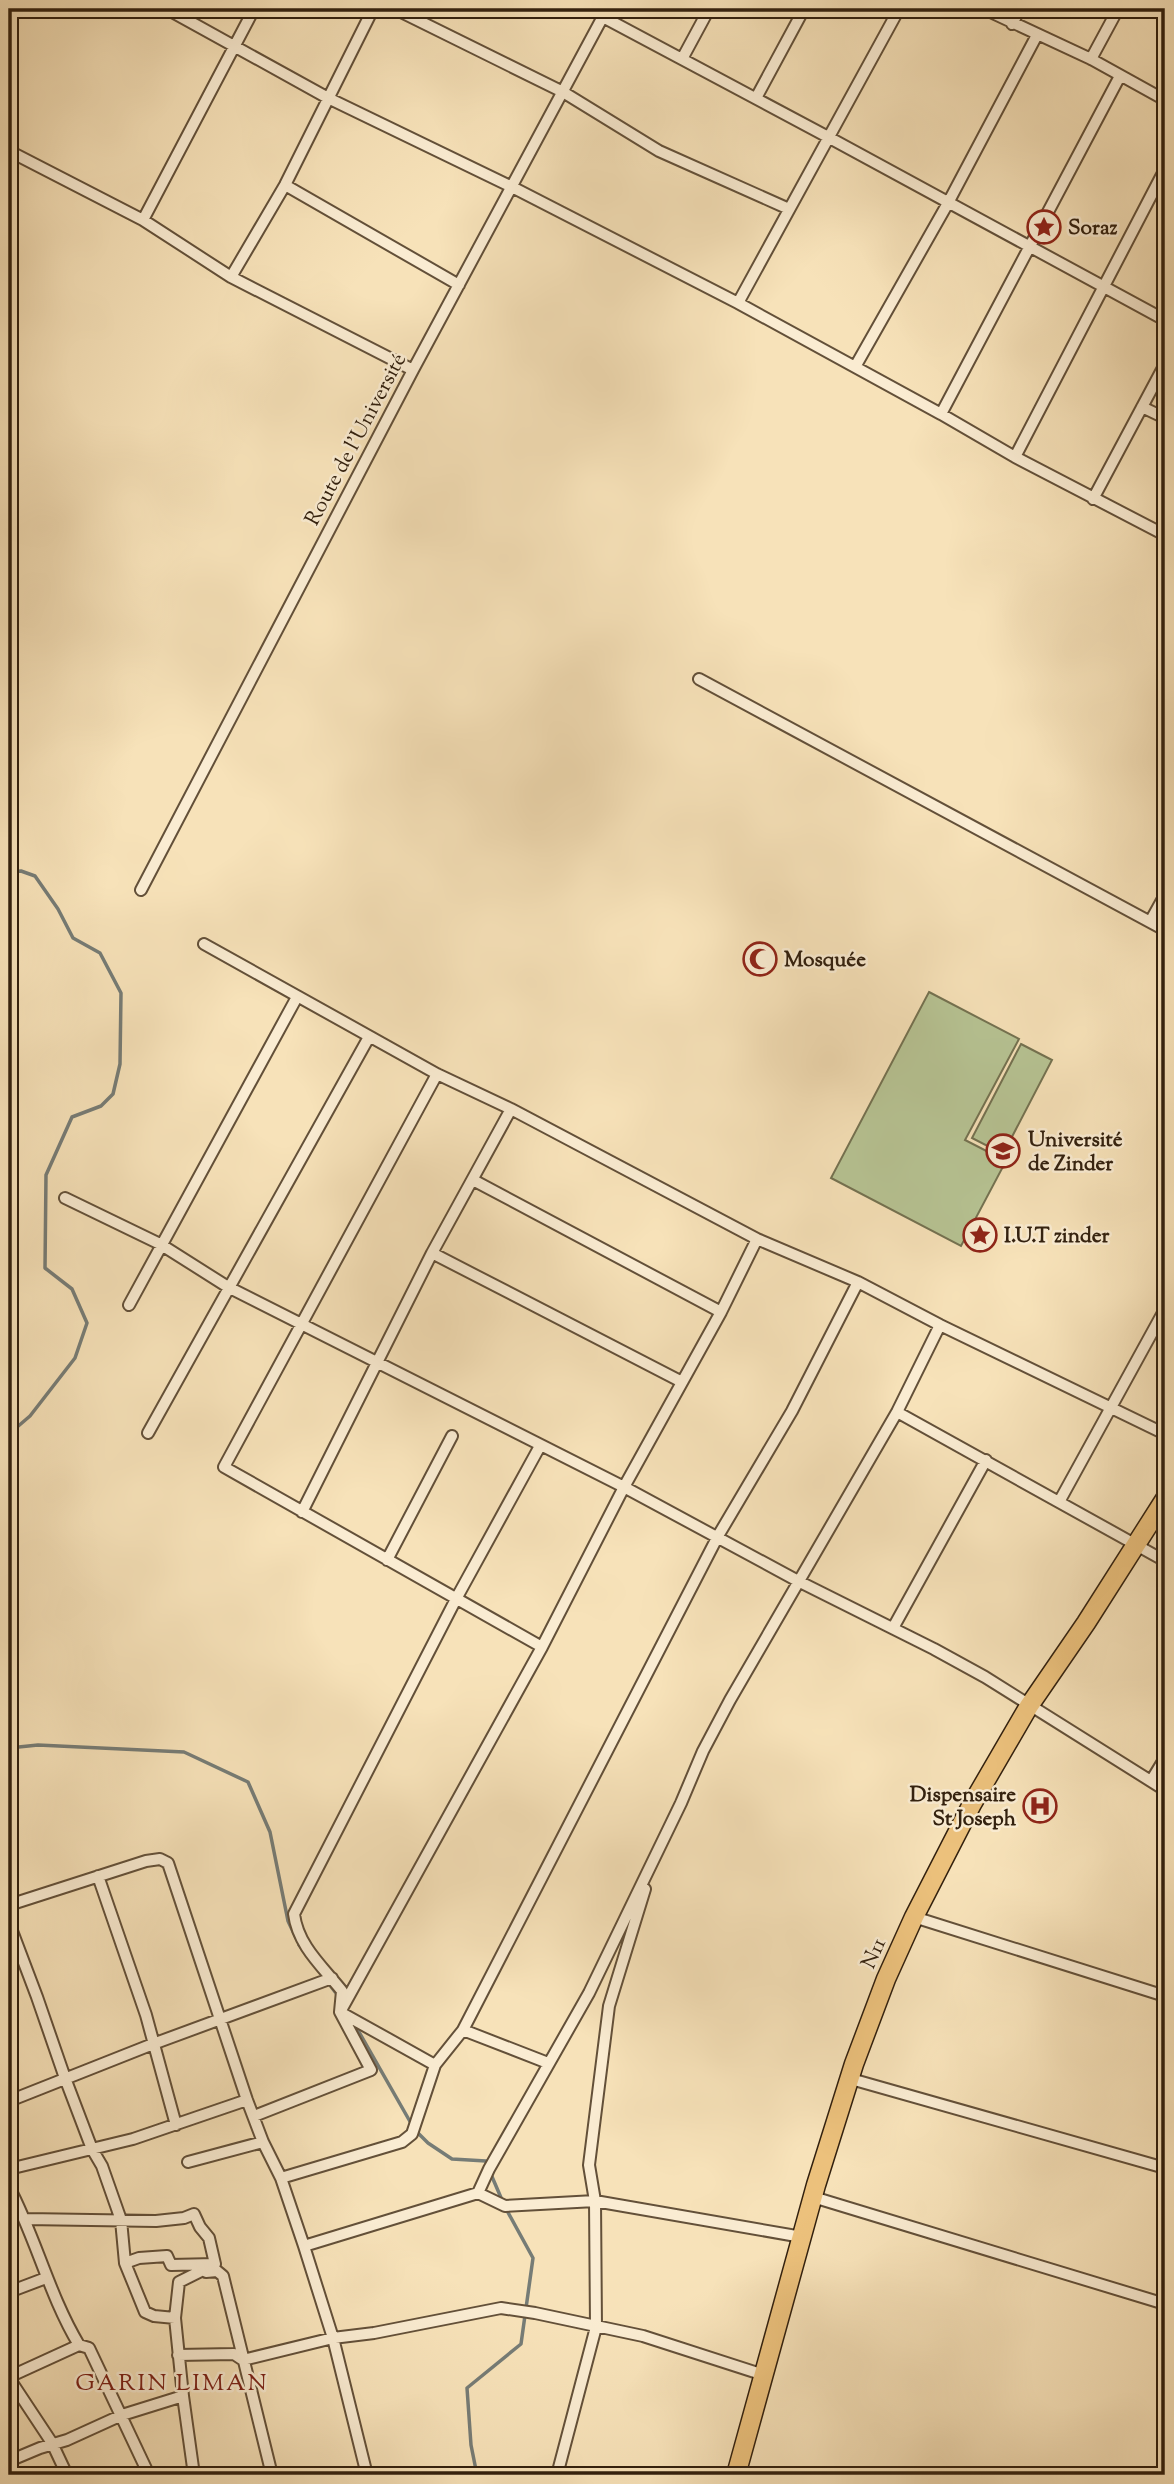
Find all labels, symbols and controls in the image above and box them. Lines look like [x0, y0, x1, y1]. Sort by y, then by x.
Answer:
place icon: Soraz [1025, 208, 1063, 246]
place label: Soraz [1068, 214, 1118, 244]
street label: Route de l'Université [299, 349, 415, 531]
mosque icon: Mosquée [741, 940, 779, 978]
place label: Mosquée [784, 946, 866, 976]
place label: Université de Zinder [1028, 1126, 1123, 1180]
school or university icon: Université de Zinder [984, 1132, 1022, 1170]
place icon: I.U.T zinder [961, 1216, 999, 1254]
place label: I.U.T zinder [1004, 1222, 1109, 1252]
place label: Dispensaire St Joseph [910, 1781, 1017, 1835]
hospital icon: Dispensaire St Joseph [1021, 1787, 1059, 1825]
street label: N11 [855, 1934, 895, 1974]
district label: GARIN LIMAN [75, 2367, 269, 2401]

